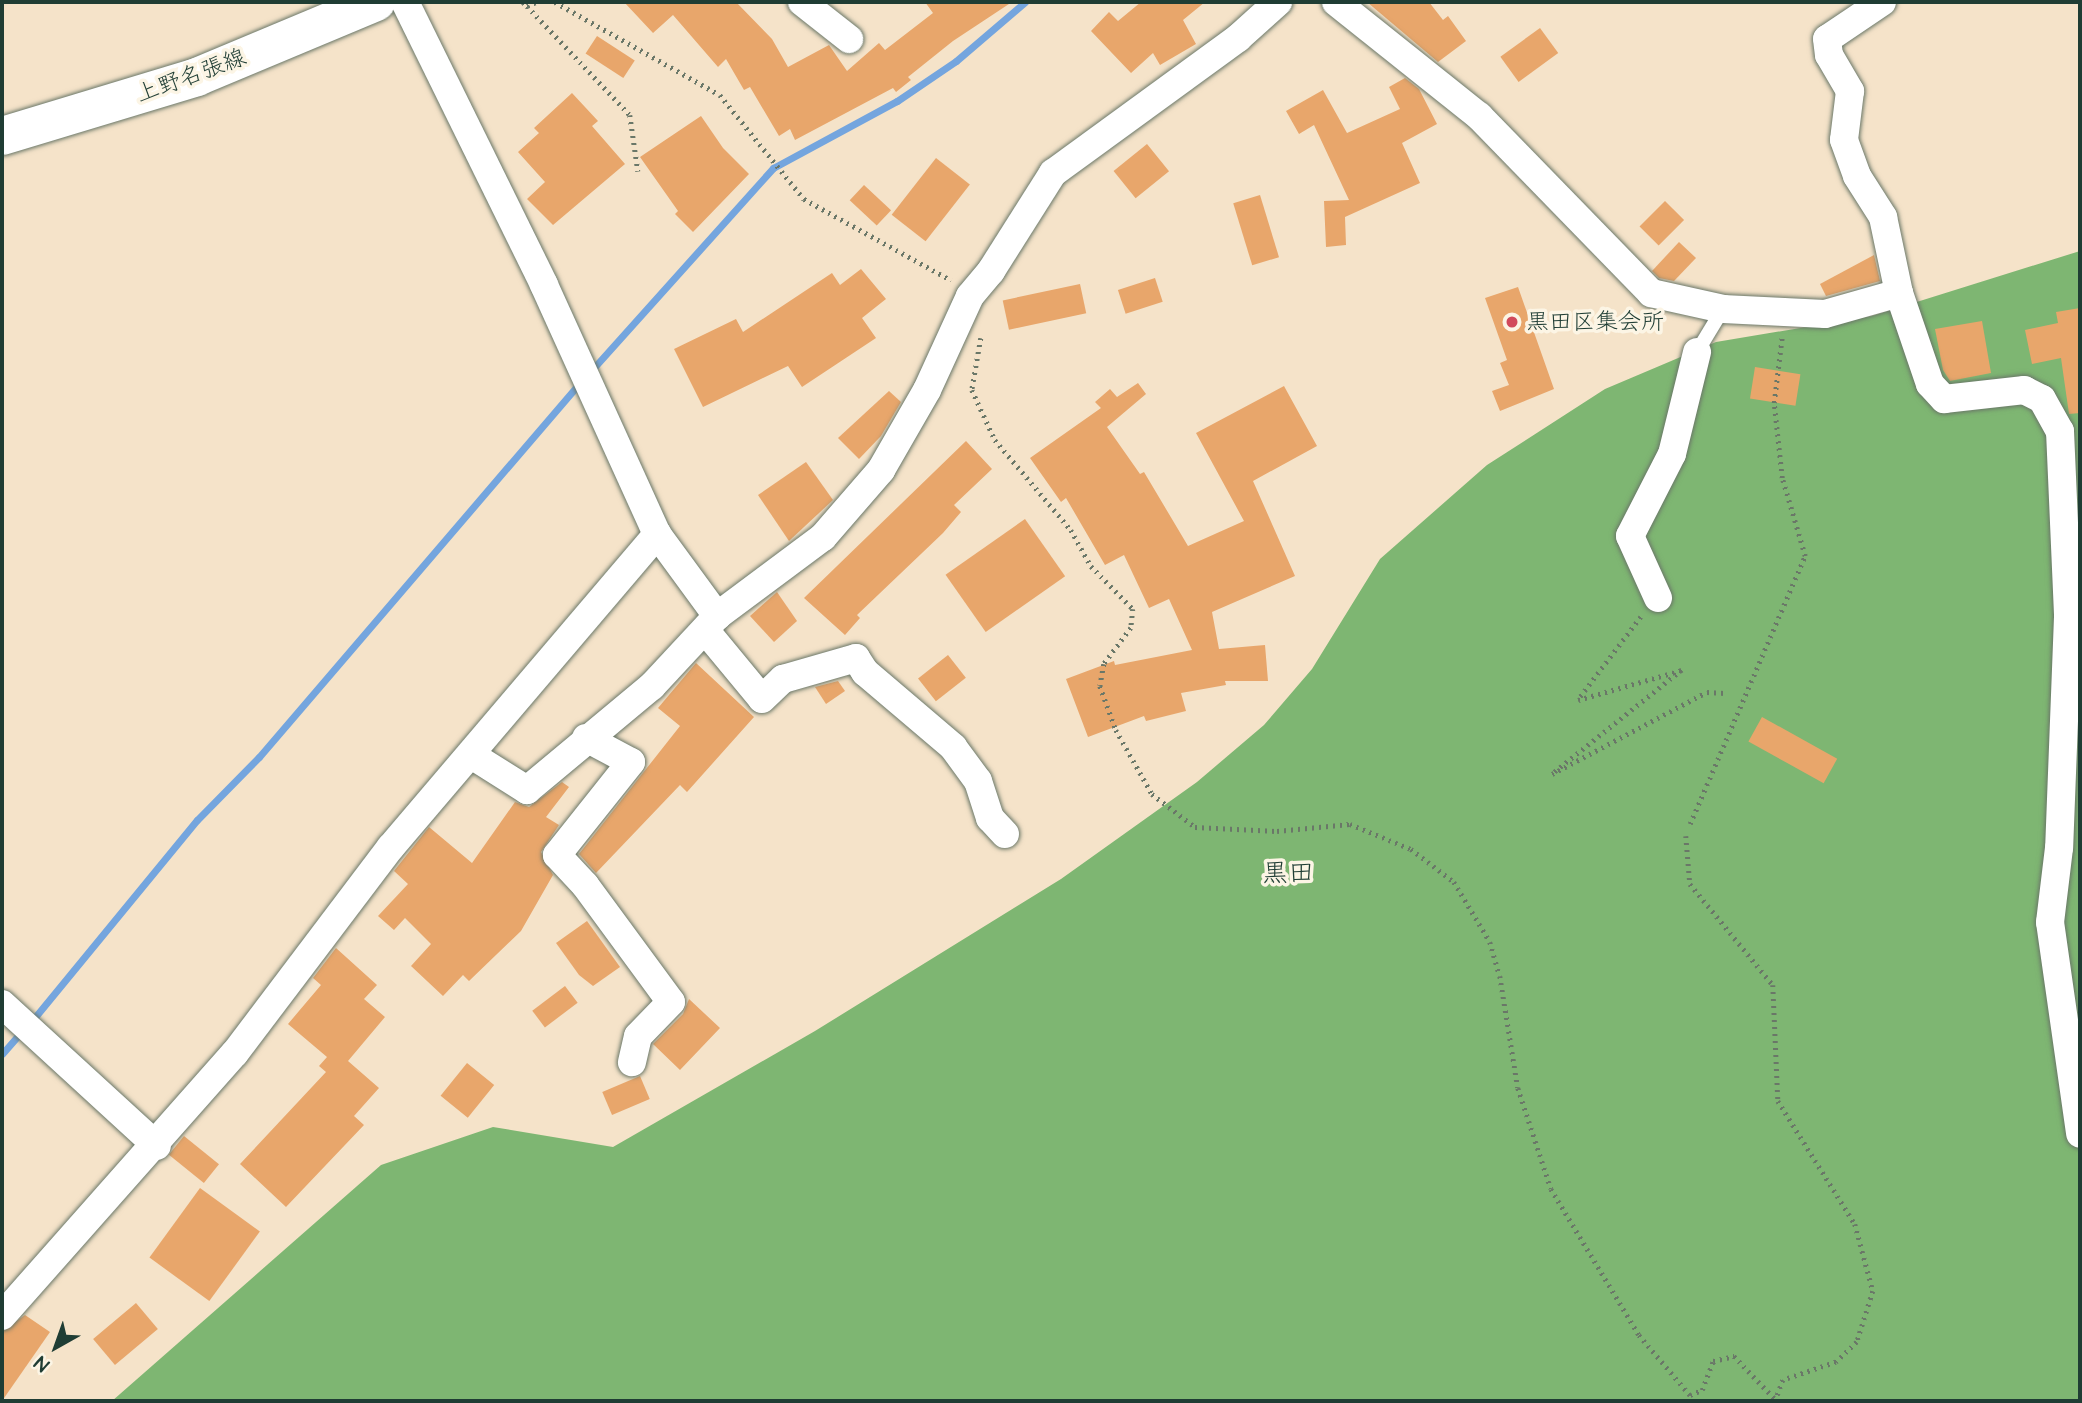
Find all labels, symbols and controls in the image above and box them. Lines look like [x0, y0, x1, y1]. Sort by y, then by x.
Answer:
street label: 上野名張線 [132, 43, 250, 109]
place label: 黒田区集会所 [1526, 308, 1664, 336]
marker: 黒田区集会所 [1504, 314, 1520, 330]
district label: 黒田 [1262, 858, 1314, 890]
north arrow [21, 1312, 91, 1382]
text: N [29, 1349, 55, 1378]

